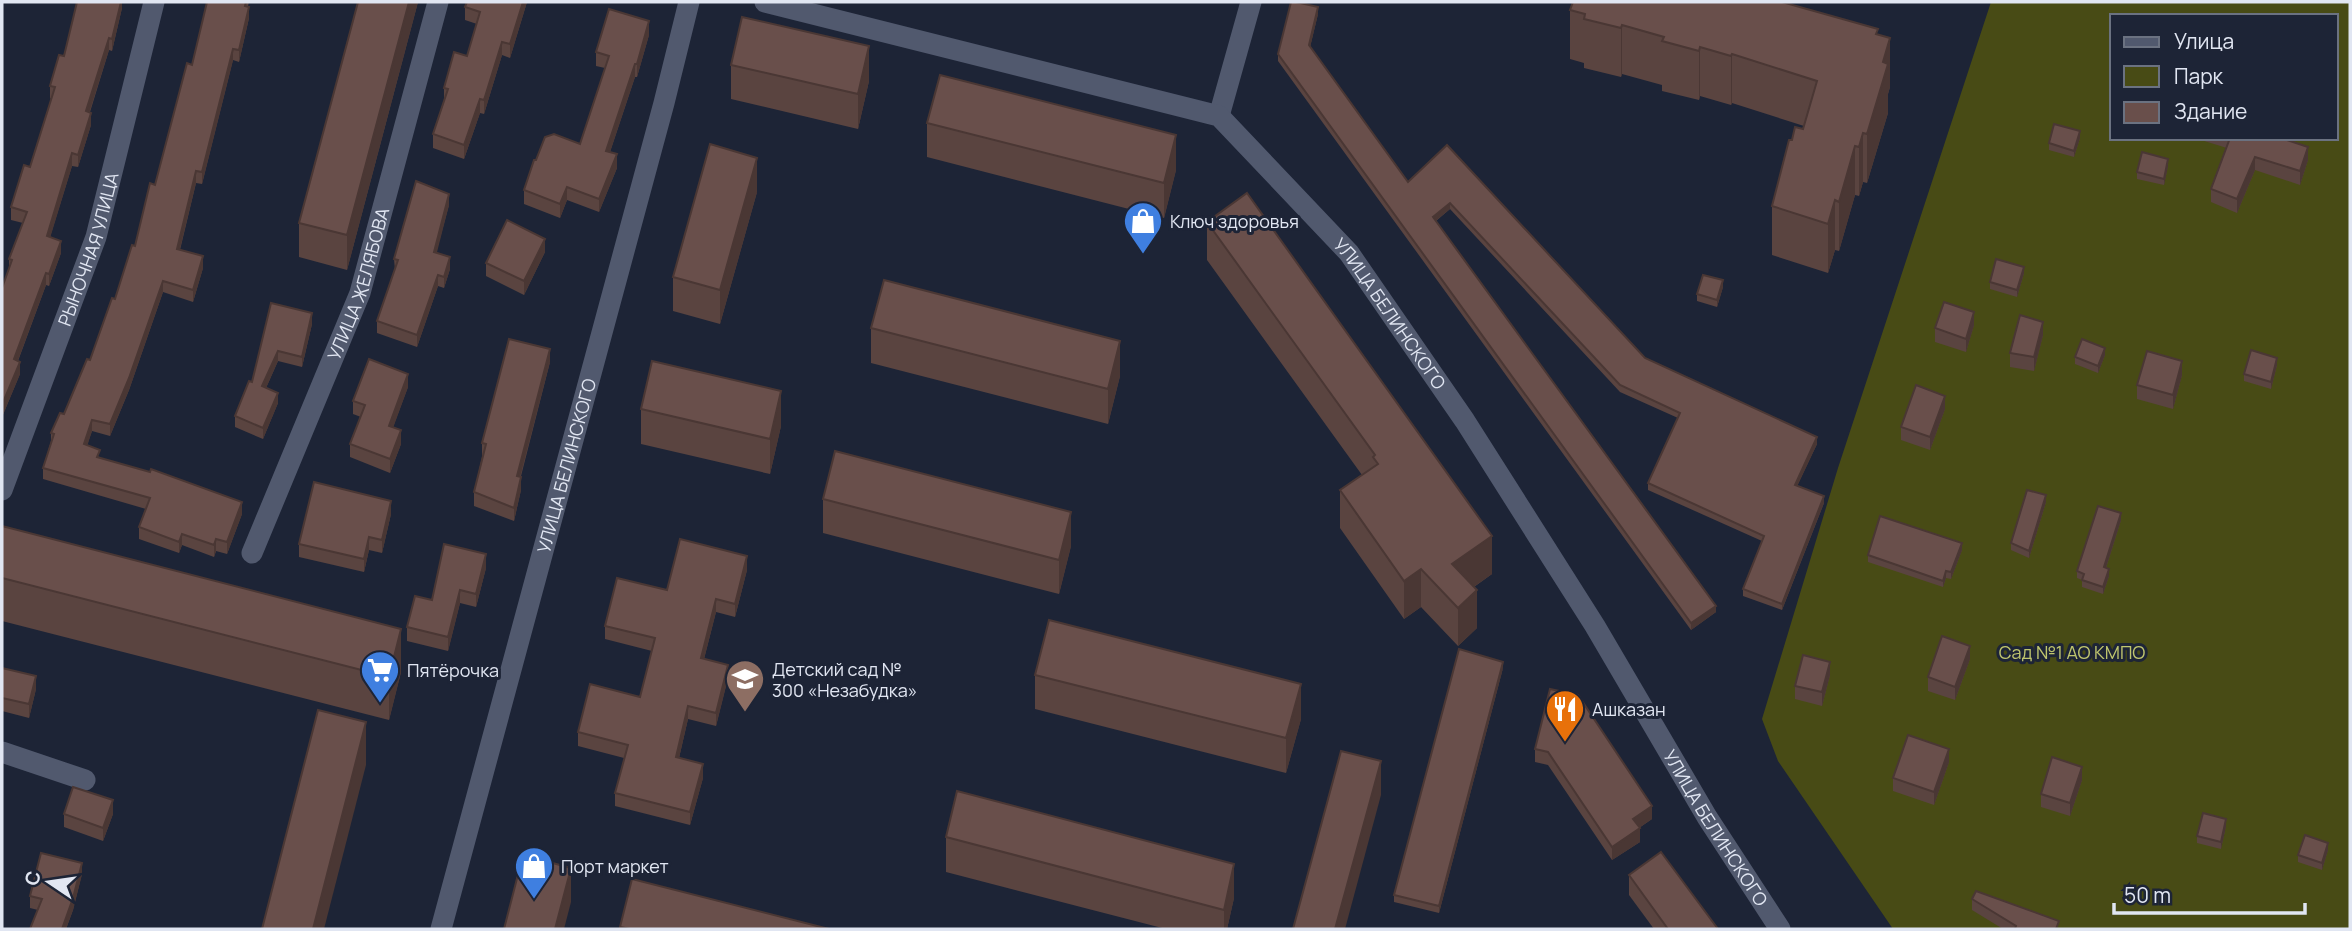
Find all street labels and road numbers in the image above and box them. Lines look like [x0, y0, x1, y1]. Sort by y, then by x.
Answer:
street label: РЫНОЧНАЯ УЛИЦА [52, 169, 124, 329]
street label: УЛИЦА ЖЕЛЯБОВА [322, 204, 395, 363]
street label: УЛИЦА БЕЛИНСКОГО [1329, 233, 1451, 394]
street label: УЛИЦА БЕЛИНСКОГО [531, 376, 601, 556]
street label: УЛИЦА БЕЛИНСКОГО [1658, 745, 1774, 910]

